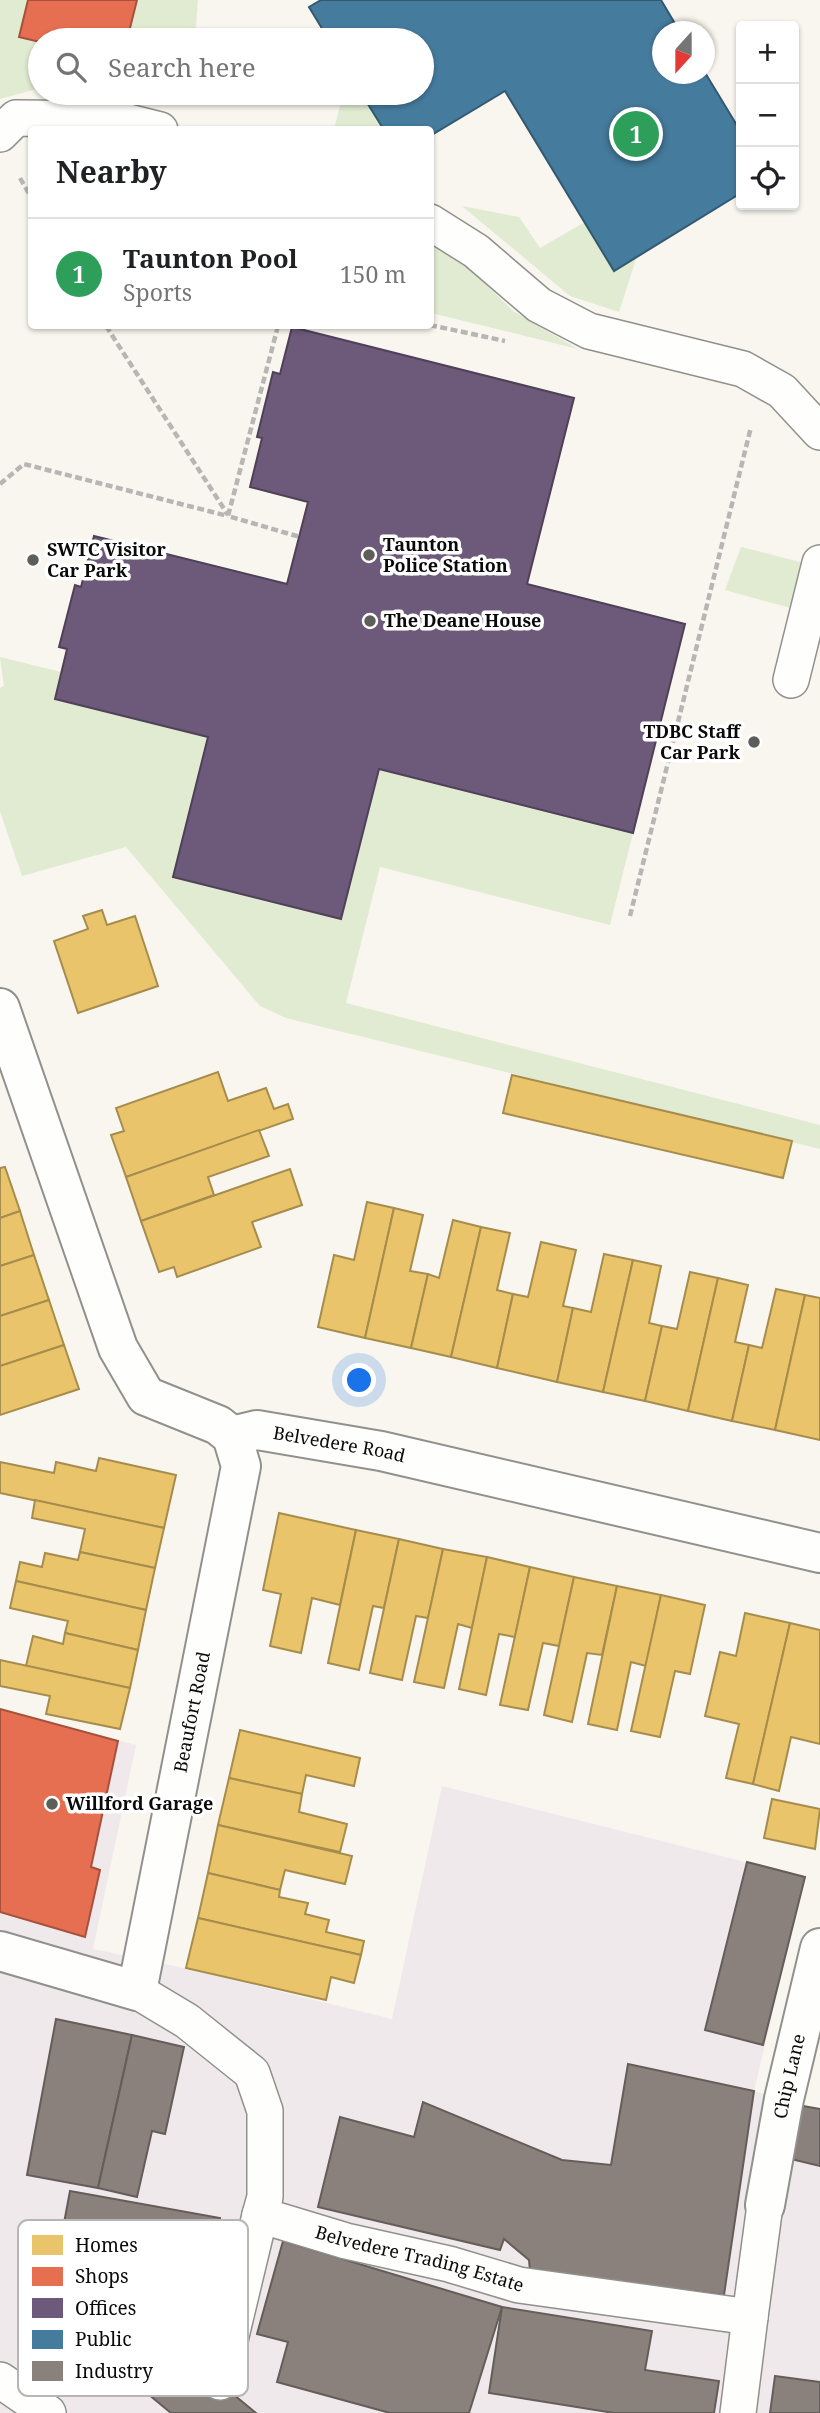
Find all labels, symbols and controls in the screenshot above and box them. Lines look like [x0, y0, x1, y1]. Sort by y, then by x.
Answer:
north arrow [652, 21, 715, 84]
map controls [736, 21, 799, 210]
button: + [736, 21, 799, 84]
search box [28, 28, 434, 105]
icon: search [52, 48, 90, 86]
text: Search here [108, 49, 256, 85]
button: − [736, 84, 799, 147]
pin: 1 [613, 108, 659, 160]
button: locate [736, 147, 799, 210]
text: Nearby [56, 151, 167, 192]
text: Taunton Pool [123, 240, 298, 276]
text: 1 [73, 258, 86, 290]
text: 150 m [340, 258, 406, 290]
text: Sports [123, 276, 192, 308]
place label: Taunton Police Station [383, 532, 508, 577]
place label: SWTC Visitor Car Park [47, 537, 167, 582]
marker: Taunton Police Station [361, 547, 377, 563]
marker: SWTC Visitor Car Park [25, 552, 41, 568]
place label: The Deane House [384, 608, 541, 632]
marker: The Deane House [362, 613, 378, 629]
place label: TDBC Staff Car Park [643, 719, 742, 764]
marker: TDBC Staff Car Park [746, 734, 762, 750]
your location [342, 1363, 376, 1397]
street label: Belvedere Road [271, 1420, 408, 1467]
street label: Beaufort Road [168, 1649, 215, 1775]
place label: Willford Garage [66, 1791, 213, 1815]
marker: Willford Garage [44, 1796, 60, 1812]
street label: Chip Lane [768, 2031, 810, 2121]
street label: Belvedere Trading Estate [313, 2219, 527, 2297]
legend [18, 2220, 248, 2396]
text: Homes [75, 2232, 138, 2258]
text: Shops [75, 2263, 129, 2289]
text: Offices [75, 2295, 136, 2321]
text: Public [75, 2326, 132, 2352]
text: Industry [75, 2358, 153, 2384]

